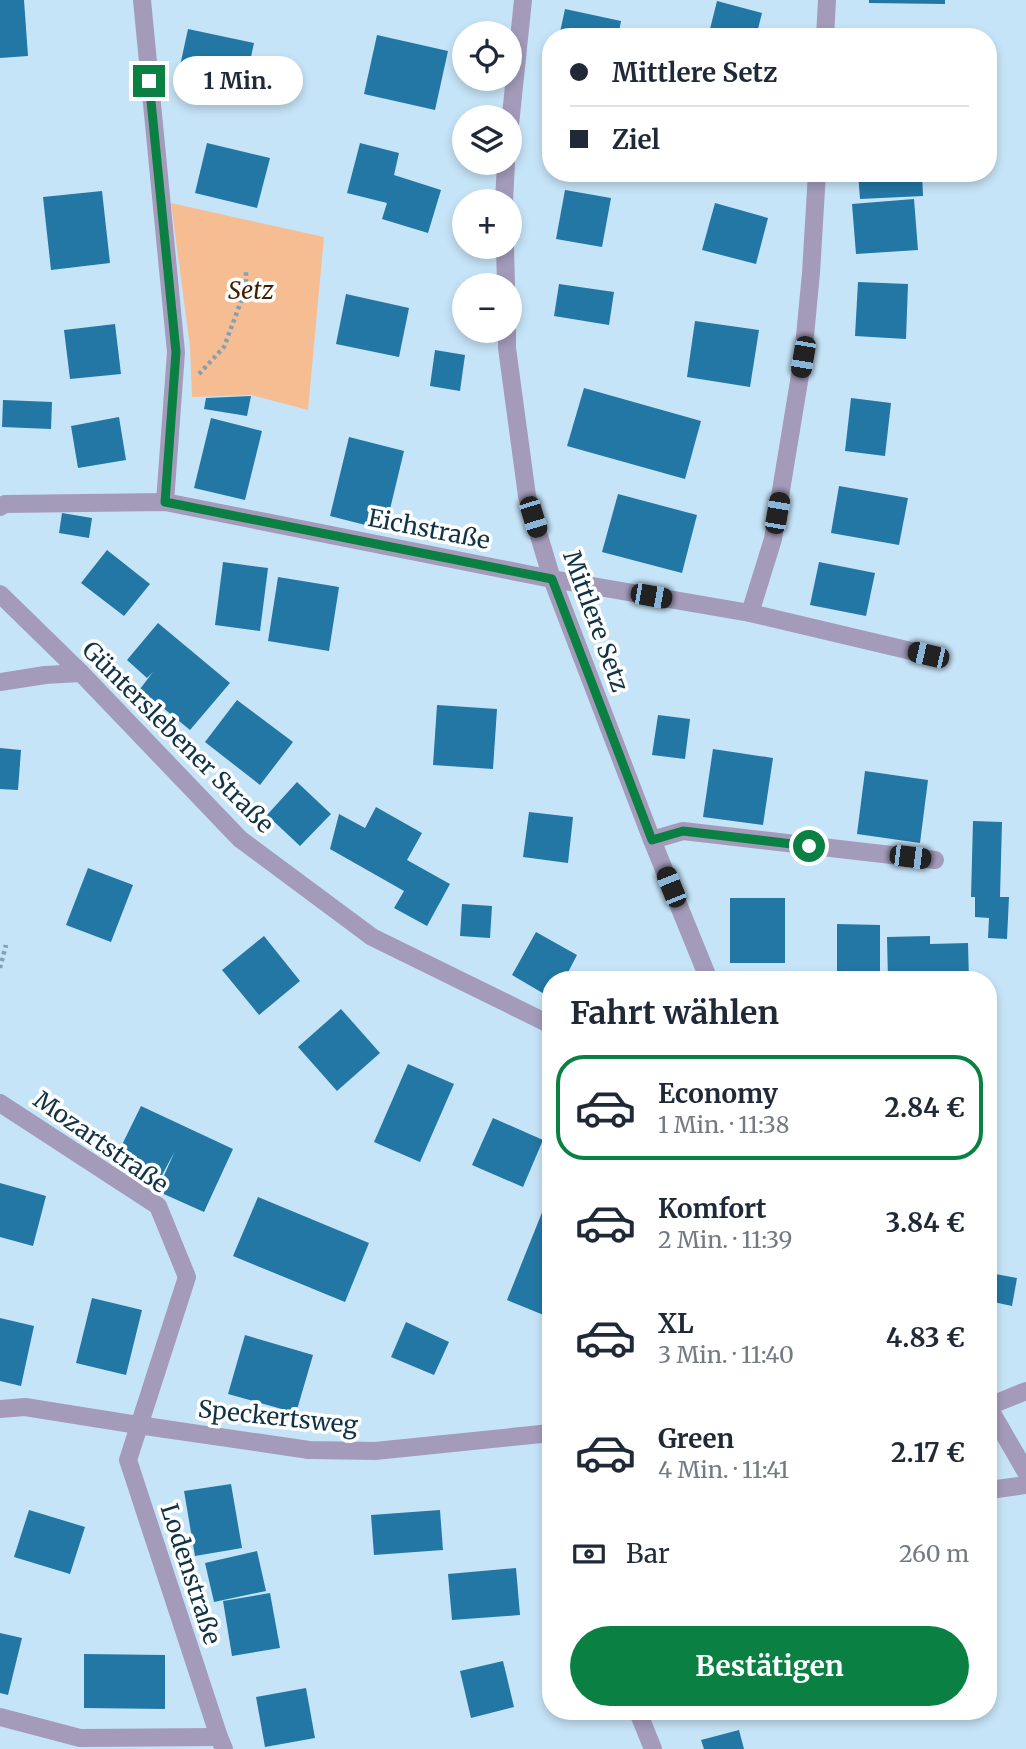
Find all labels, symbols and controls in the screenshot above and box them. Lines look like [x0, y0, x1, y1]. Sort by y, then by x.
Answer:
map controls [452, 21, 522, 343]
button: locate [452, 21, 522, 91]
callout: 1 Min. [174, 56, 303, 106]
text: Mittlere Setz [612, 56, 777, 89]
route end [133, 65, 165, 97]
text: 1 Min. [204, 66, 272, 95]
button: layers [452, 105, 522, 175]
text: Ziel [612, 123, 660, 156]
button: + [452, 189, 522, 259]
button: − [452, 273, 522, 343]
park label: Setz [228, 275, 275, 306]
car [790, 334, 817, 380]
car [764, 490, 791, 536]
car [517, 494, 550, 540]
street label: Eichstraße [365, 502, 493, 556]
street label: Mittlere Setz [556, 546, 636, 696]
car [629, 582, 674, 610]
street label: Günterslebener Straße [75, 634, 281, 840]
car [906, 640, 951, 670]
route start [793, 830, 825, 862]
car [888, 844, 933, 870]
car [654, 864, 689, 910]
text: Fahrt wählen [570, 993, 779, 1033]
icon: car [574, 1076, 637, 1139]
text: Economy [658, 1077, 778, 1110]
street label: Mozartstraße [28, 1084, 174, 1200]
text: 2.84 € [884, 1091, 965, 1124]
text: 1 Min. · 11:38 [658, 1110, 789, 1139]
icon: car [574, 1191, 637, 1254]
text: Komfort [658, 1192, 767, 1225]
text: 3.84 € [886, 1206, 965, 1239]
text: 2 Min. · 11:39 [658, 1225, 792, 1254]
icon: car [574, 1306, 637, 1369]
text: XL [658, 1307, 694, 1340]
text: 4.83 € [886, 1321, 965, 1354]
text: 3 Min. · 11:40 [658, 1340, 794, 1369]
street label: Speckertsweg [197, 1393, 360, 1441]
icon: car [574, 1421, 637, 1484]
text: Green [658, 1422, 734, 1455]
text: 2.17 € [891, 1436, 965, 1469]
text: 4 Min. · 11:41 [658, 1455, 789, 1484]
street label: Lodenstraße [154, 1500, 228, 1648]
icon: cash [570, 1535, 608, 1573]
text: Bar [626, 1537, 670, 1570]
text: 260 m [899, 1539, 969, 1568]
button: Bestätigen [570, 1626, 969, 1706]

